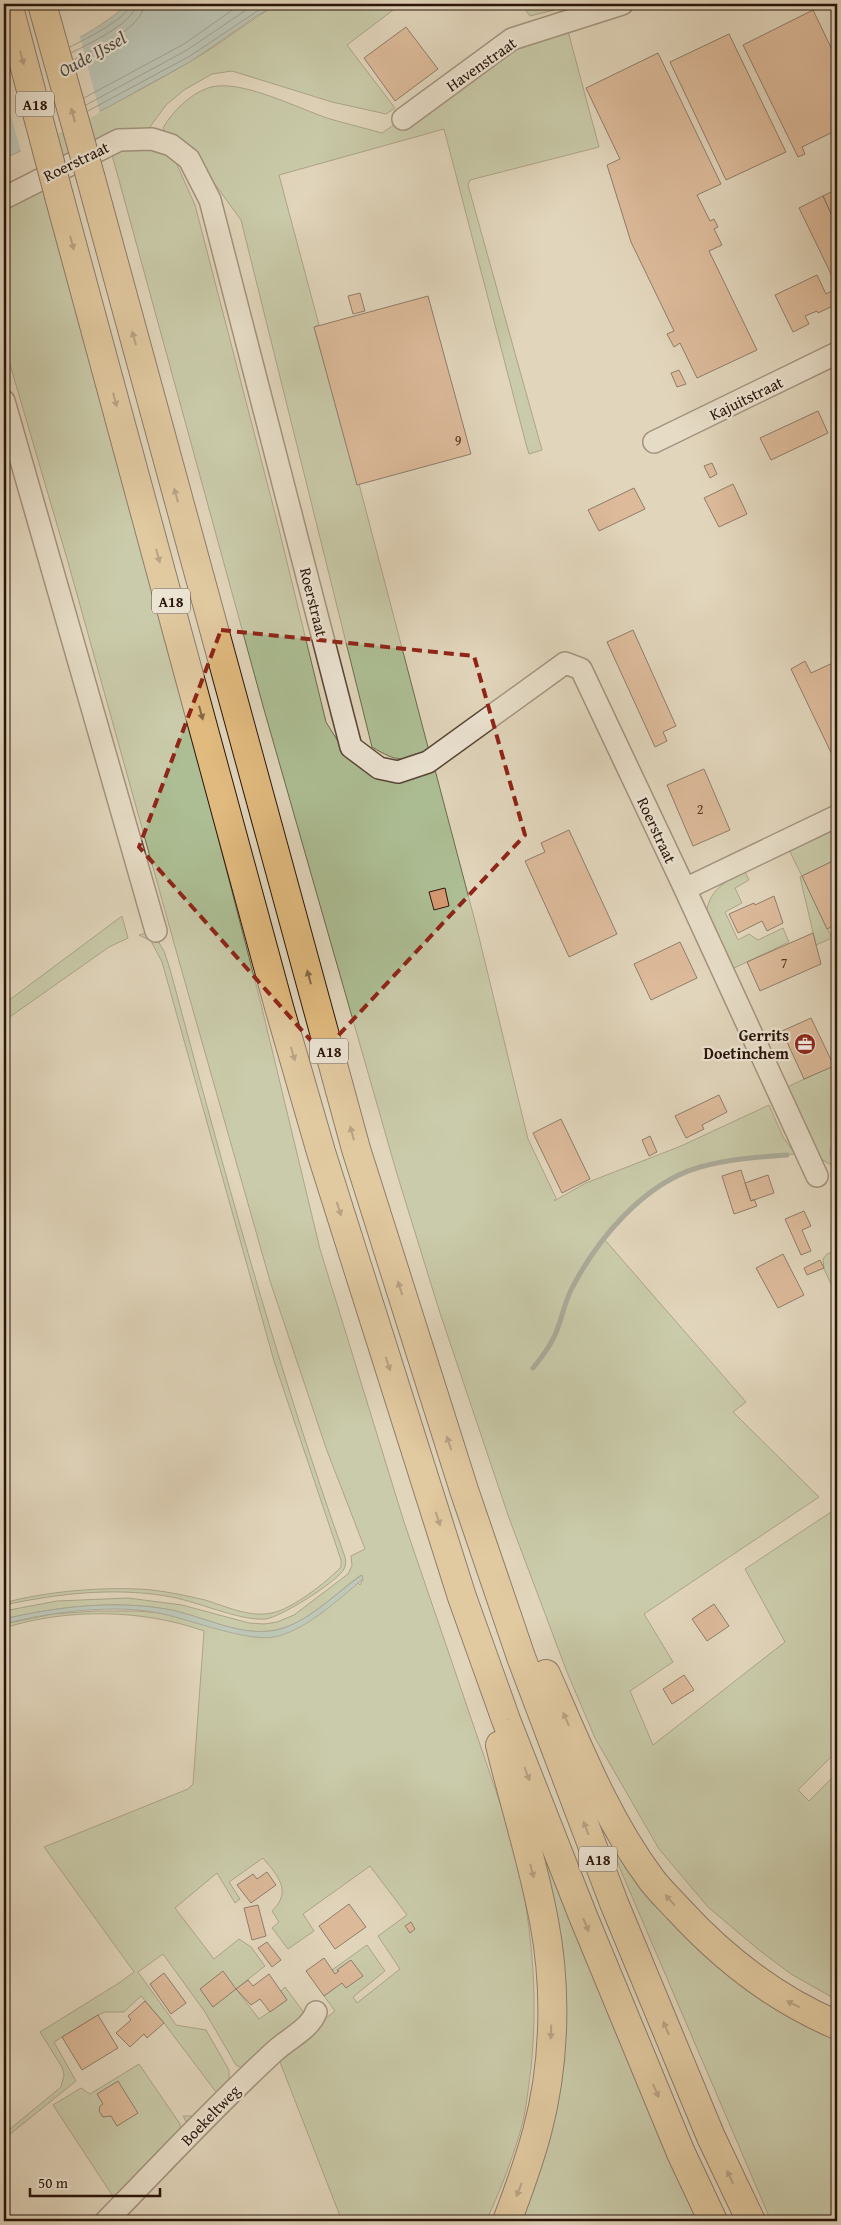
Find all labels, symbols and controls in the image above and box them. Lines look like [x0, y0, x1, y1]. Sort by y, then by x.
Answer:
water label: Oude IJssel [53, 24, 131, 84]
street label: Havenstraat [441, 31, 521, 97]
one-way arrow [19, 51, 27, 66]
road number: A18 [16, 92, 54, 116]
one-way arrow [69, 108, 77, 123]
street label: Roerstraat [39, 135, 113, 187]
one-way arrow [69, 235, 77, 250]
one-way arrow [129, 330, 137, 345]
street label: Kajuitstraat [705, 370, 787, 426]
one-way arrow [112, 392, 120, 407]
house number: 9 [455, 430, 462, 450]
one-way arrow [172, 487, 180, 502]
one-way arrow [155, 549, 163, 564]
street label: Roerstraat [294, 565, 334, 640]
road number: A18 [152, 588, 190, 614]
one-way arrow [197, 706, 205, 721]
street label: Roerstraat [631, 793, 683, 867]
house number: 2 [697, 799, 703, 819]
house number: 7 [781, 953, 788, 973]
one-way arrow [304, 969, 312, 984]
place label: Gerrits Doetinchem [704, 1023, 789, 1065]
office icon: Gerrits Doetinchem [793, 1032, 817, 1056]
road number: A18 [310, 1038, 348, 1064]
one-way arrow [289, 1046, 297, 1061]
one-way arrow [348, 1126, 356, 1141]
one-way arrow [336, 1202, 343, 1217]
one-way arrow [396, 1281, 404, 1296]
one-way arrow [385, 1357, 393, 1372]
one-way arrow [445, 1436, 453, 1451]
one-way arrow [434, 1512, 442, 1527]
one-way arrow [562, 1712, 570, 1726]
one-way arrow [523, 1767, 531, 1781]
one-way arrow [582, 1820, 590, 1835]
road number: A18 [579, 1846, 617, 1872]
one-way arrow [529, 1864, 537, 1879]
one-way arrow [664, 1894, 676, 1906]
one-way arrow [583, 1918, 591, 1932]
one-way arrow [786, 2000, 800, 2008]
one-way arrow [662, 2020, 670, 2035]
one-way arrow [546, 2024, 554, 2040]
street label: Boekeltweg [175, 2079, 245, 2151]
one-way arrow [652, 2084, 660, 2098]
scale bar [30, 2165, 160, 2197]
one-way arrow [726, 2170, 734, 2184]
text: 50 m [38, 2172, 69, 2193]
one-way arrow [514, 2183, 522, 2197]

